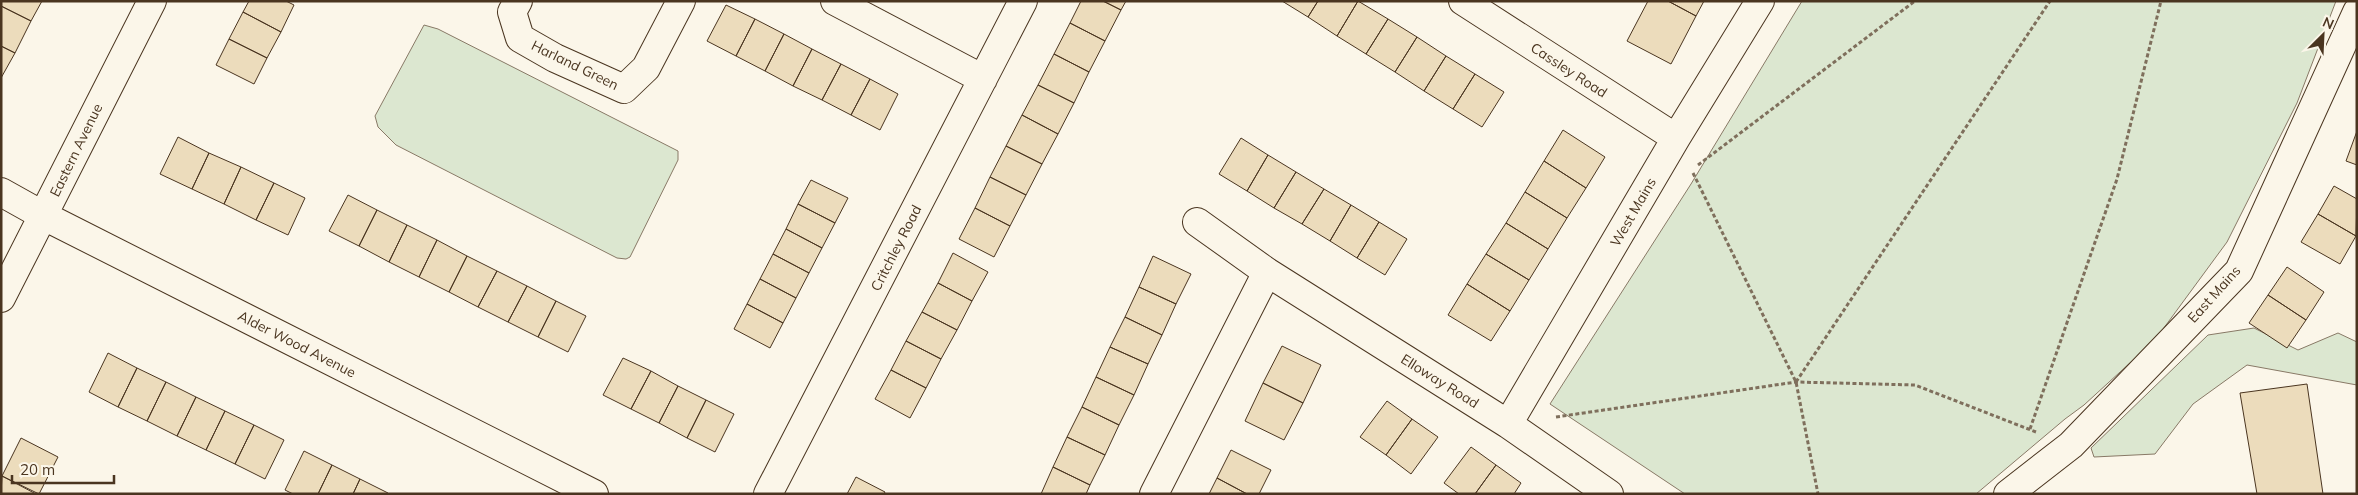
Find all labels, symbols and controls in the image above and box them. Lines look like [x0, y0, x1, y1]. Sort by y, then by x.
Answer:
north arrow [2298, 10, 2348, 60]
text: N [2320, 13, 2337, 33]
street label: Harland Green [528, 36, 622, 94]
street label: Cassley Road [1527, 39, 1611, 101]
street label: Eastern Avenue [46, 100, 106, 200]
street label: West Mains [1606, 174, 1660, 250]
street label: Critchley Road [867, 202, 925, 294]
street label: East Mains [2184, 262, 2244, 326]
street label: Alder Wood Avenue [235, 306, 359, 382]
street label: Elloway Road [1398, 350, 1482, 412]
scale bar [12, 452, 115, 484]
text: 20 m [20, 460, 55, 479]

